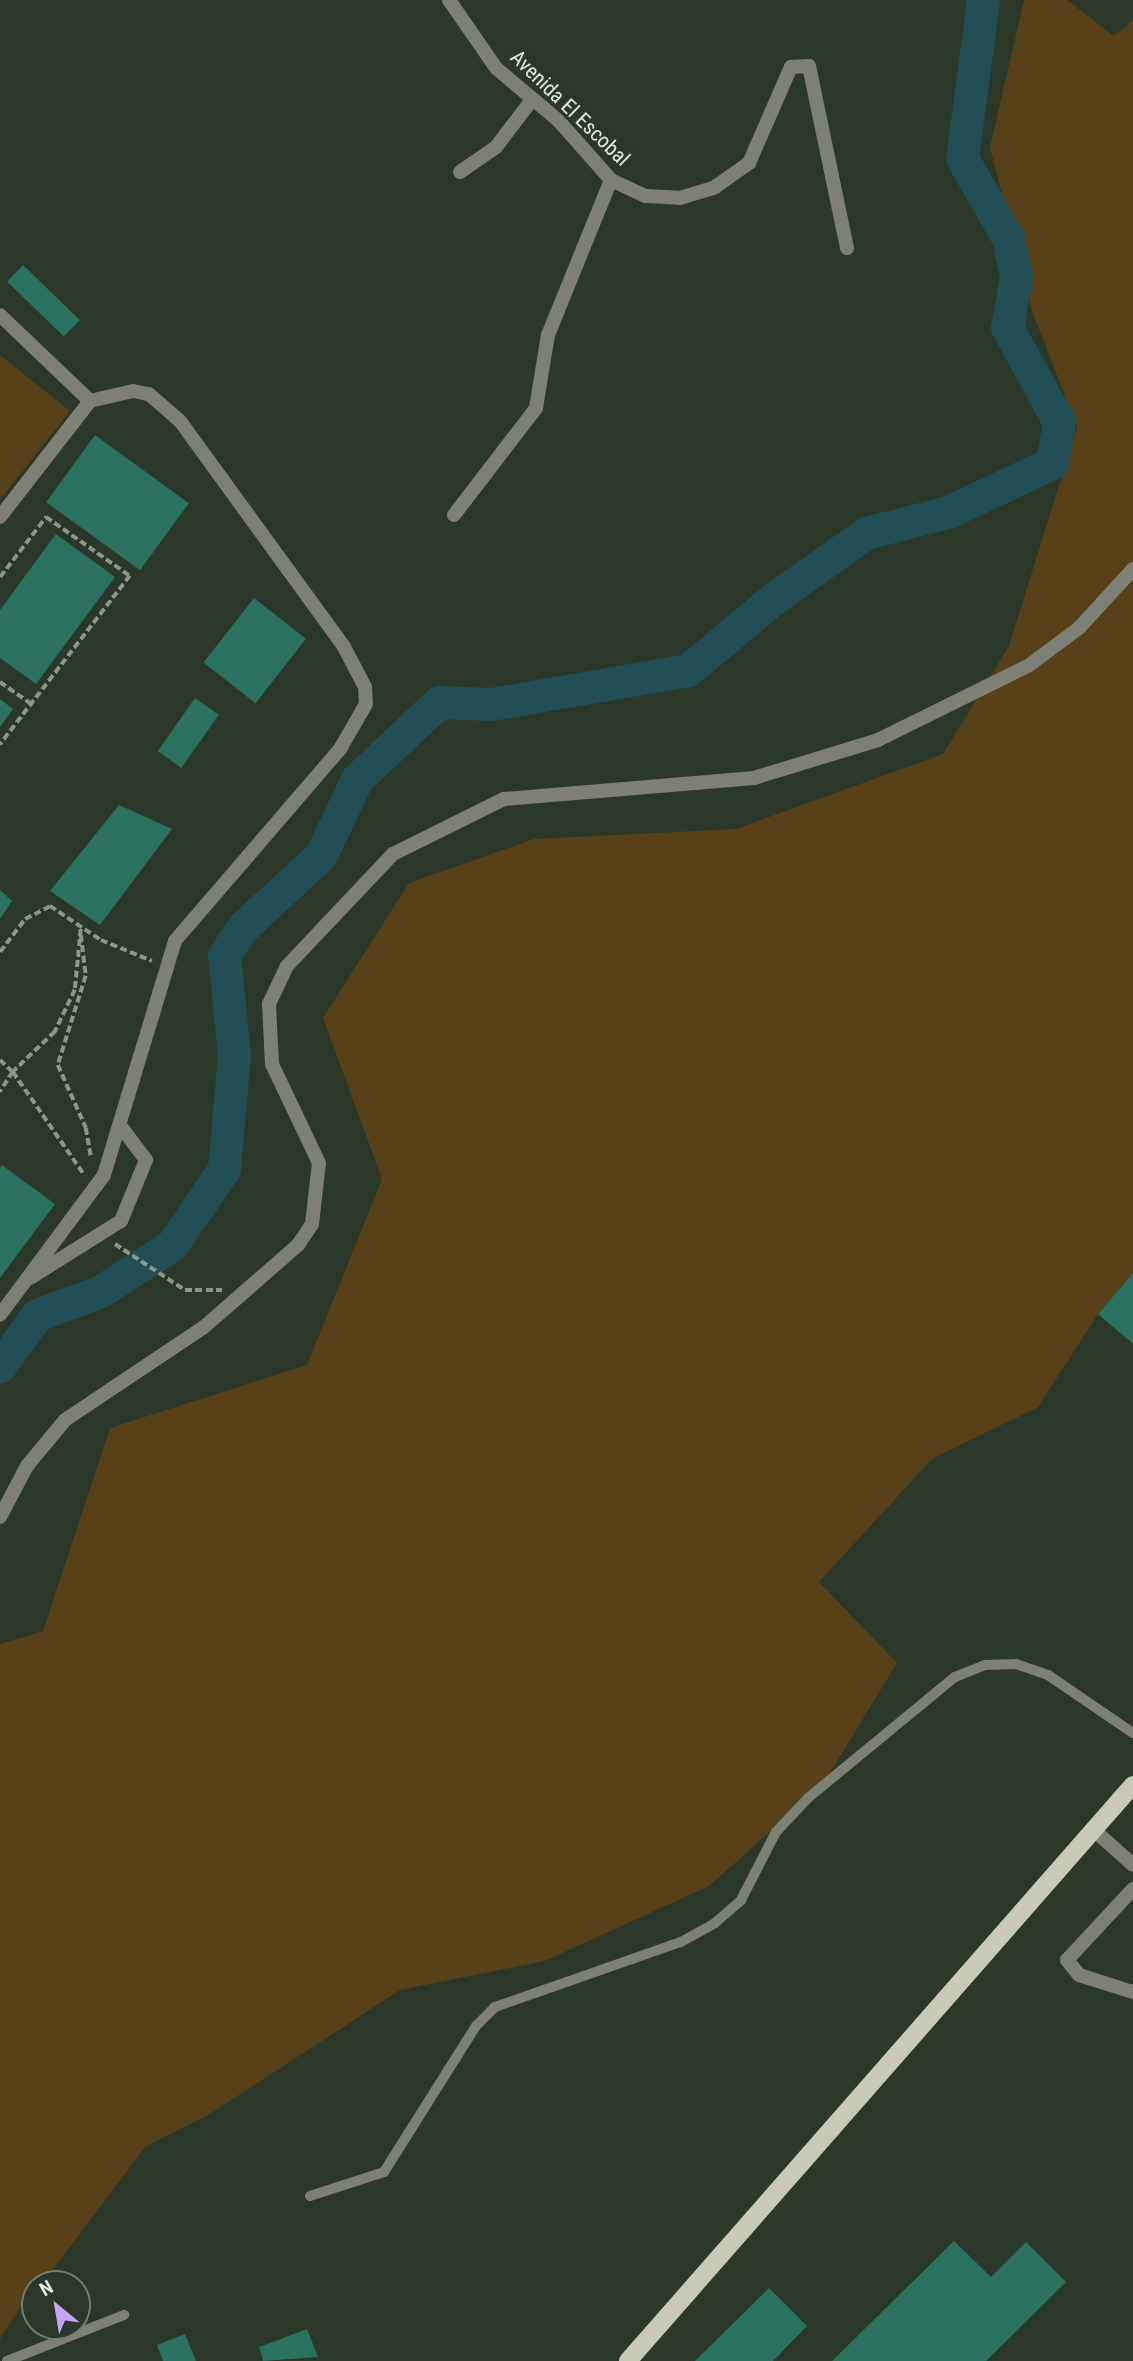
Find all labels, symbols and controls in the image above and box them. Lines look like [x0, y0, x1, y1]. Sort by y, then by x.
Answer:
street label: Avenida El Escobal [505, 45, 635, 171]
north arrow [21, 2270, 91, 2340]
text: N [35, 2275, 57, 2301]

